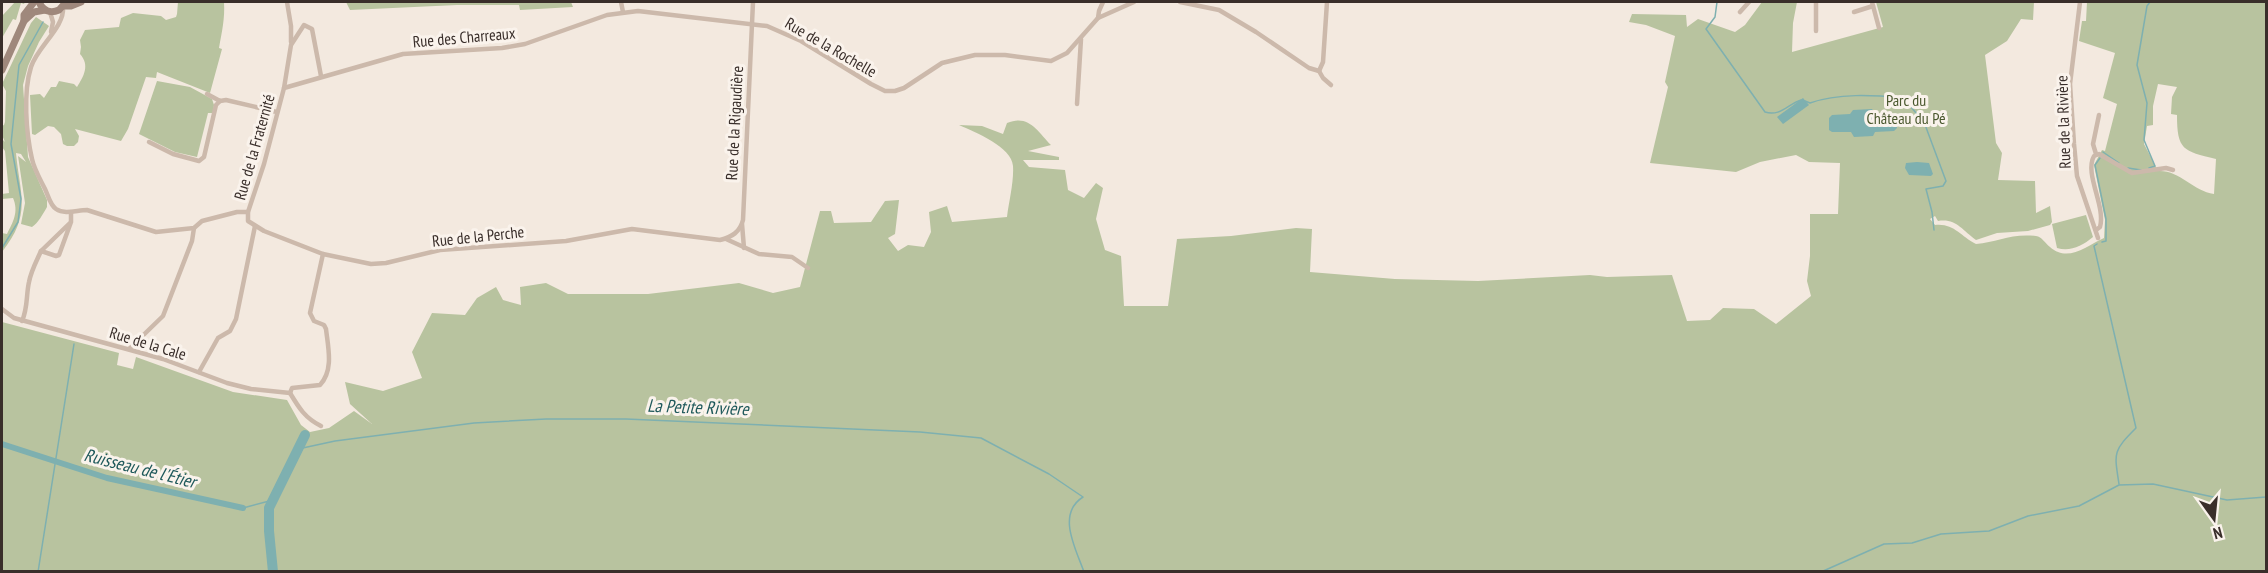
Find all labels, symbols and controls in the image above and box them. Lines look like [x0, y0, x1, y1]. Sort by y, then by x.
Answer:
street label: Rue de la Rochelle [782, 13, 880, 81]
street label: Rue des Charreaux [412, 23, 517, 51]
street label: Rue de la Rigaudière [721, 65, 747, 181]
street label: Rue de la Rivière [2051, 75, 2075, 169]
park label: Parc du Château du Pé [1866, 90, 1946, 128]
street label: Rue de la Fraternité [229, 92, 279, 202]
street label: Rue de la Perche [431, 221, 525, 251]
street label: Rue de la Cale [107, 322, 189, 364]
water label: La Petite Rivière [647, 394, 751, 420]
water label: Ruisseau de l'Étier [82, 443, 201, 494]
north arrow [2184, 489, 2244, 549]
text: N [2211, 523, 2225, 544]

